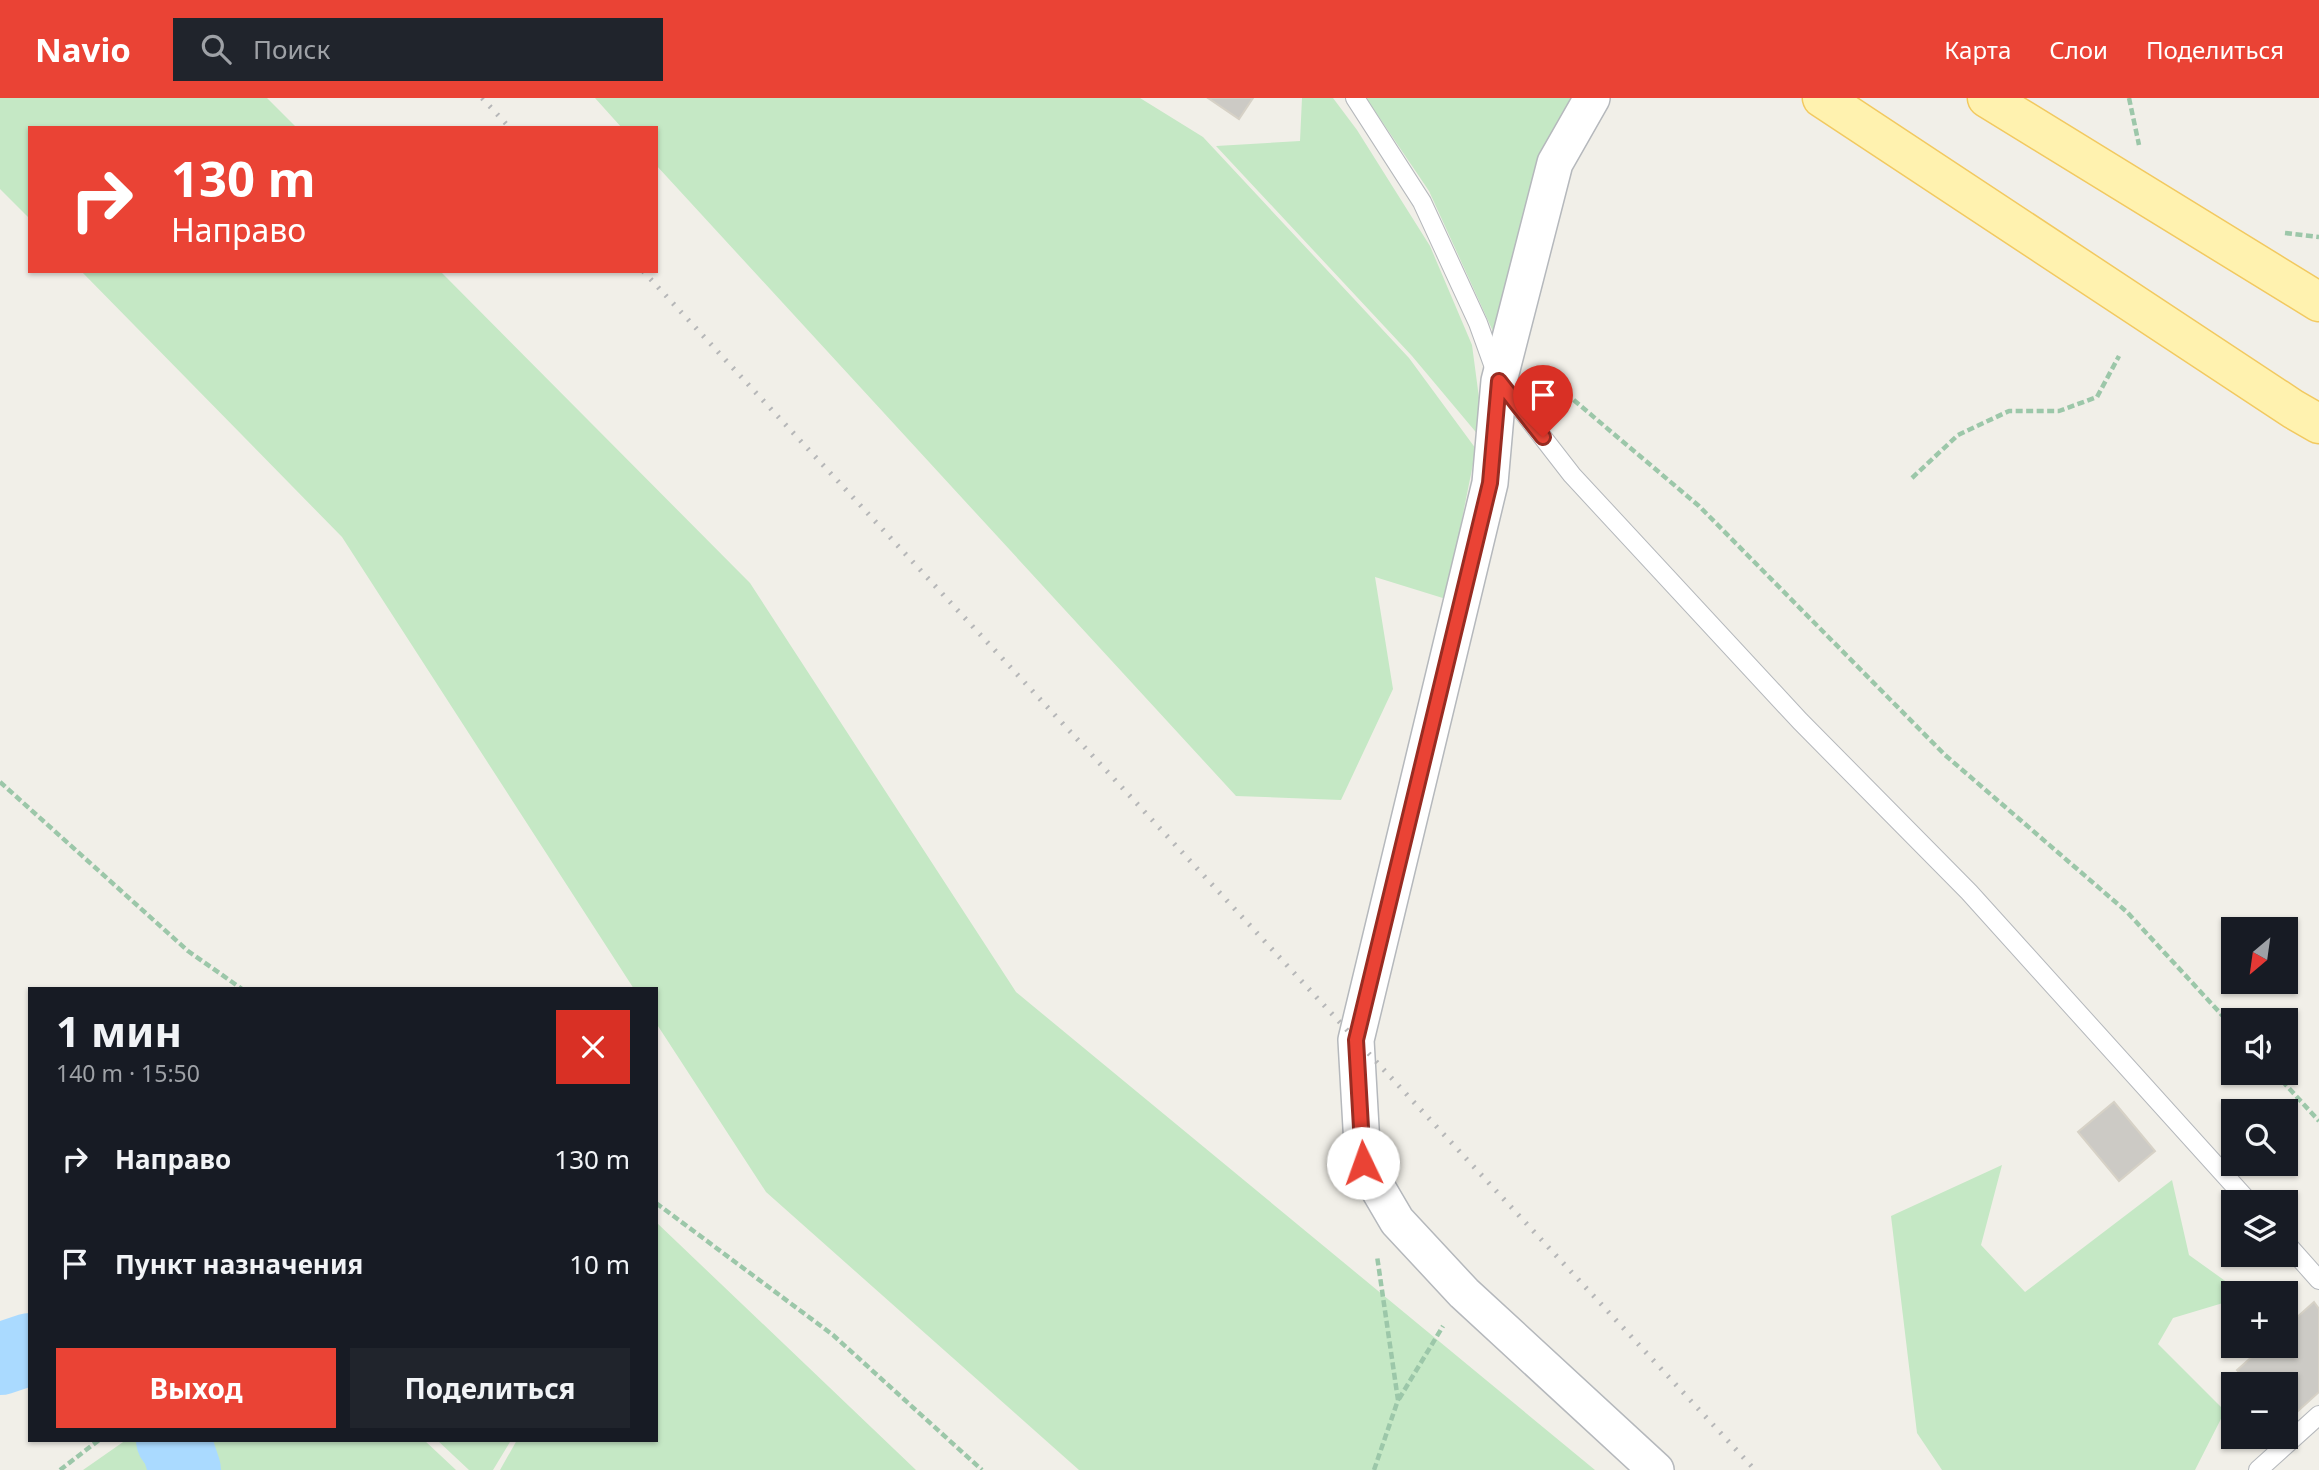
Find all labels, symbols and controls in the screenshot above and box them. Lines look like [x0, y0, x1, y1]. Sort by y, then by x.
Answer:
search box [173, 18, 663, 81]
text: Navio [35, 27, 131, 72]
icon: search [197, 30, 235, 68]
text: Поиск [253, 31, 330, 67]
text: Карта [1944, 33, 2011, 66]
text: Слои [2049, 33, 2108, 66]
text: Поделиться [2146, 33, 2284, 66]
text: 130 m [171, 145, 316, 211]
icon: right [56, 154, 147, 245]
text: Направо [171, 208, 306, 251]
pin [1513, 365, 1573, 437]
icon: arrive [1524, 376, 1562, 414]
north arrow [2221, 917, 2298, 994]
map controls [2221, 917, 2298, 1449]
text: 1 мин [56, 1002, 182, 1059]
button: sound [2221, 1008, 2298, 1085]
button: close [556, 1010, 630, 1084]
text: 140 m · 15:50 [56, 1057, 200, 1089]
button: search [2221, 1099, 2298, 1176]
position arrow [1326, 1126, 1400, 1200]
icon: right [56, 1140, 94, 1178]
text: Направо [115, 1141, 231, 1177]
text: 130 m [554, 1141, 630, 1177]
button: layers [2221, 1190, 2298, 1267]
icon: arrive [56, 1245, 94, 1283]
text: Пункт назначения [115, 1246, 363, 1282]
text: 10 m [569, 1246, 630, 1282]
button: + [2221, 1281, 2298, 1358]
button: Выход [56, 1348, 336, 1428]
button: Поделиться [350, 1348, 630, 1428]
button: − [2221, 1372, 2298, 1449]

